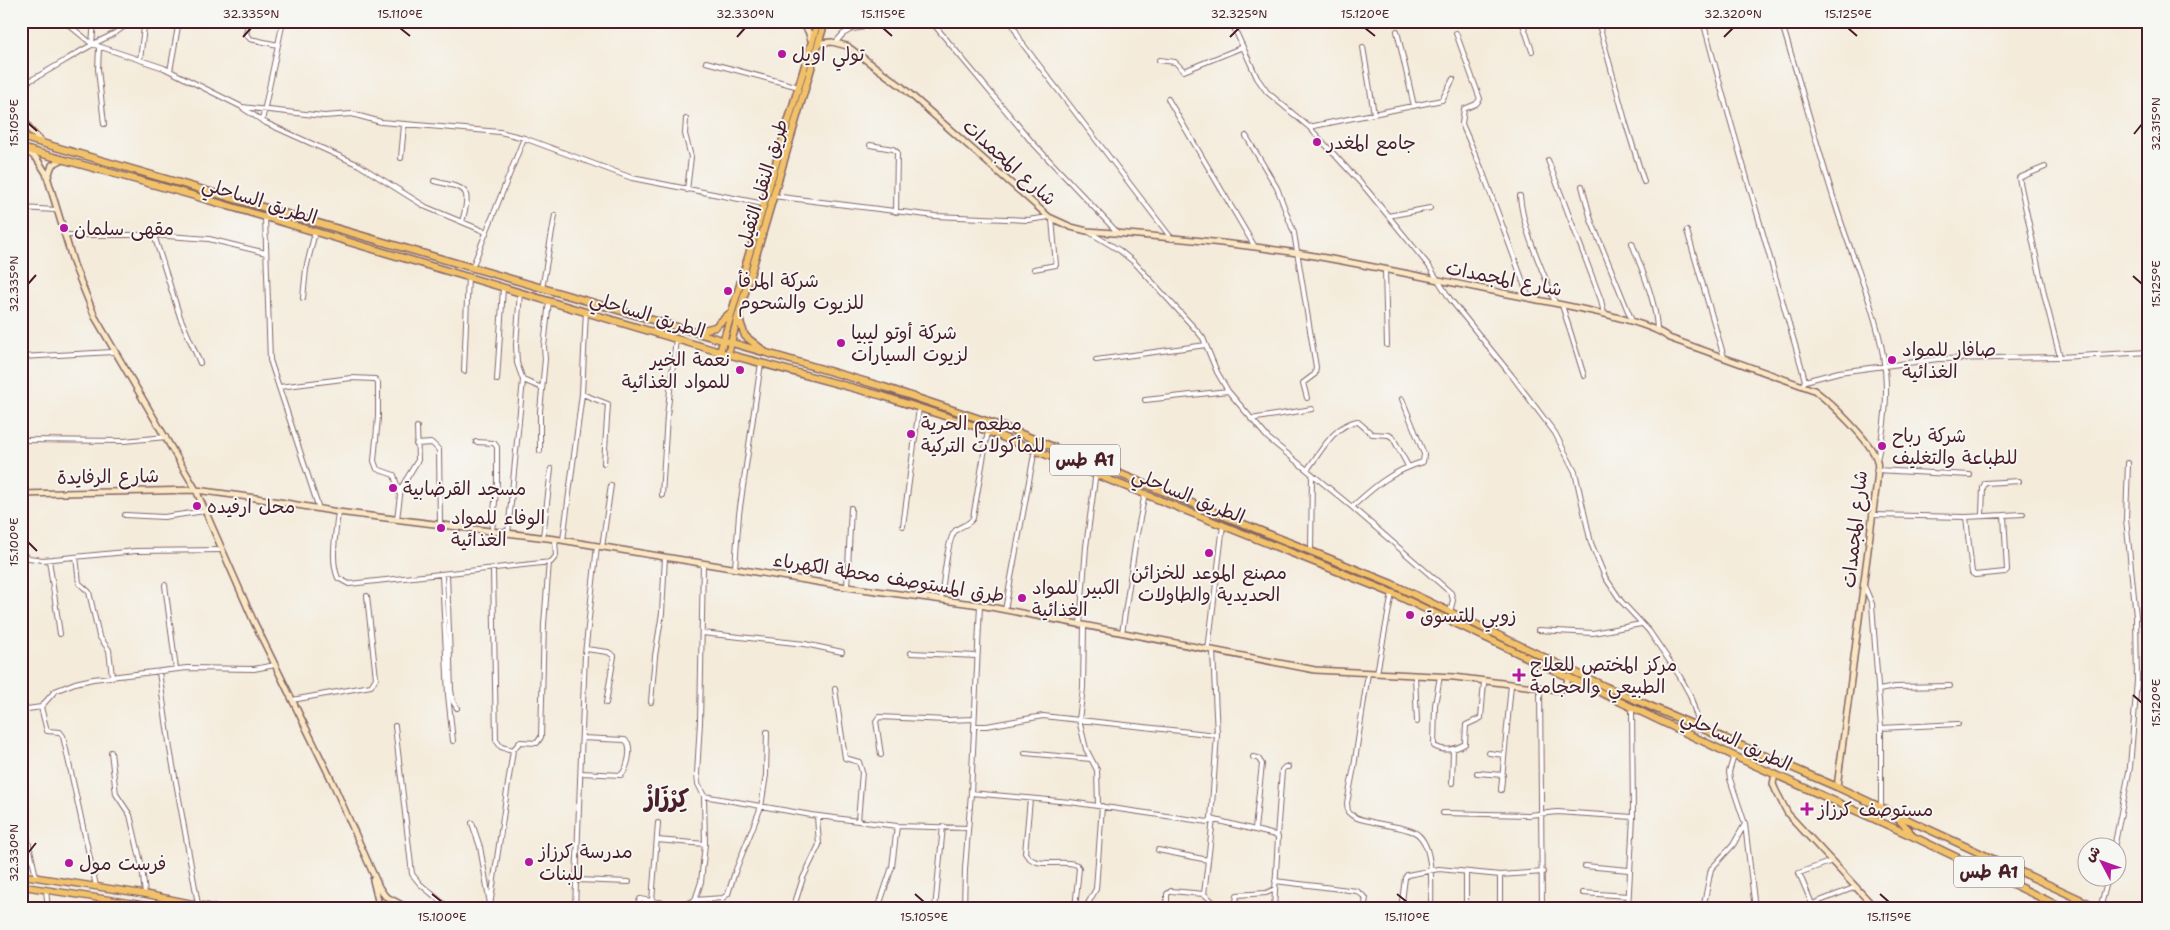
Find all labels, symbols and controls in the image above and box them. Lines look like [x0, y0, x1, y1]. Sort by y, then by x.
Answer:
text: 32.335°N [223, 6, 279, 22]
text: 15.110°E [377, 6, 423, 22]
text: 32.330°N [716, 6, 774, 22]
text: 15.115°E [861, 6, 905, 22]
text: 32.325°N [1211, 6, 1267, 22]
text: 15.120°E [1341, 6, 1389, 22]
text: 32.320°N [1704, 6, 1762, 22]
text: 15.125°E [1824, 6, 1872, 22]
place label: تولي اويل [792, 42, 865, 71]
marker: تولي اويل [776, 48, 788, 60]
text: 32.315°N [2148, 97, 2164, 151]
text: 15.105°E [6, 99, 22, 147]
street label: شارع المجمدات [957, 114, 1062, 212]
street label: طريق النقل الثقيل [731, 116, 794, 250]
place label: جامع المغدر [1325, 130, 1416, 156]
marker: جامع المغدر [1311, 136, 1323, 148]
street label: الطريق الساحلي [198, 171, 321, 234]
place label: مقهى سلمان [74, 216, 174, 241]
marker: مقهى سلمان [58, 222, 70, 234]
street label: شارع المجمدات [1443, 255, 1564, 303]
text: 32.335°N [6, 256, 22, 312]
text: 15.125°E [2148, 260, 2164, 308]
place label: شركة المرفأ للزيوت والشحوم [738, 268, 864, 317]
street label: الطريق الساحلي [586, 285, 709, 348]
marker: شركة المرفأ للزيوت والشحوم [722, 285, 734, 297]
place label: شركة أوتو ليبيا لزيوت السيارات [851, 320, 968, 367]
marker: شركة أوتو ليبيا لزيوت السيارات [835, 337, 847, 349]
place label: صافار للمواد الغذائية [1902, 337, 1996, 384]
place label: نعمة الخير للمواد الغذائية [622, 347, 730, 394]
marker: صافار للمواد الغذائية [1886, 354, 1898, 366]
marker: نعمة الخير للمواد الغذائية [734, 364, 746, 376]
place label: مطعم الحرية للمأكولات التركية [921, 411, 1045, 458]
place label: شركة رباح للطباعة والتغليف [1892, 423, 2018, 470]
marker: مطعم الحرية للمأكولات التركية [905, 428, 917, 440]
marker: شركة رباح للطباعة والتغليف [1876, 440, 1888, 452]
road number: طس A1 [1050, 444, 1120, 476]
street label: الطريق الساحلي [1127, 462, 1249, 533]
street label: شارع الرفايدة [57, 463, 159, 491]
street label: شارع المجمدات [1836, 469, 1874, 589]
place label: مسجد القرضابية [403, 476, 526, 501]
marker: مسجد القرضابية [387, 482, 399, 494]
place label: محل ارفيده [207, 494, 295, 519]
marker: محل ارفيده [191, 500, 203, 512]
place label: الوفاء للمواد الغذائية [451, 505, 545, 552]
text: 15.100°E [6, 517, 22, 567]
marker: الوفاء للمواد الغذائية [435, 522, 447, 534]
street label: طرق المستوصف محطة الكهرباء [771, 547, 1006, 608]
marker: مصنع الموعد للخزائن الحديدية والطاولات [1203, 547, 1215, 559]
place label: مصنع الموعد للخزائن الحديدية والطاولات [1131, 560, 1287, 607]
place label: الكبير للمواد الغذائية [1032, 575, 1120, 622]
marker: الكبير للمواد الغذائية [1016, 592, 1028, 604]
place label: زوبي للتسوق [1420, 603, 1517, 632]
marker: زوبي للتسوق [1404, 609, 1416, 621]
place label: مركز المختص للعلاج الطبيعي والحجامة [1530, 652, 1677, 703]
marker: مركز المختص للعلاج الطبيعي والحجامة [1512, 668, 1526, 682]
text: 15.120°E [2148, 679, 2164, 727]
street label: الطريق الساحلي [1676, 704, 1796, 781]
district label: كِرْزَازْ [643, 783, 690, 815]
place label: مستوصف كرزاز [1816, 797, 1933, 822]
marker: مستوصف كرزاز [1800, 802, 1814, 816]
text: 32.330°N [6, 824, 22, 882]
north arrow [2078, 838, 2128, 888]
place label: مدرسة كرزاز للبنات [537, 839, 633, 886]
text: ش [2080, 842, 2104, 865]
place label: فرست مول [79, 851, 166, 876]
marker: مدرسة كرزاز للبنات [523, 856, 535, 868]
road number: طس A1 [1954, 856, 2024, 888]
marker: فرست مول [63, 857, 75, 869]
text: 15.100°E [417, 909, 467, 925]
text: 15.105°E [900, 909, 948, 925]
text: 15.110°E [1384, 909, 1430, 925]
text: 15.115°E [1867, 909, 1911, 925]

